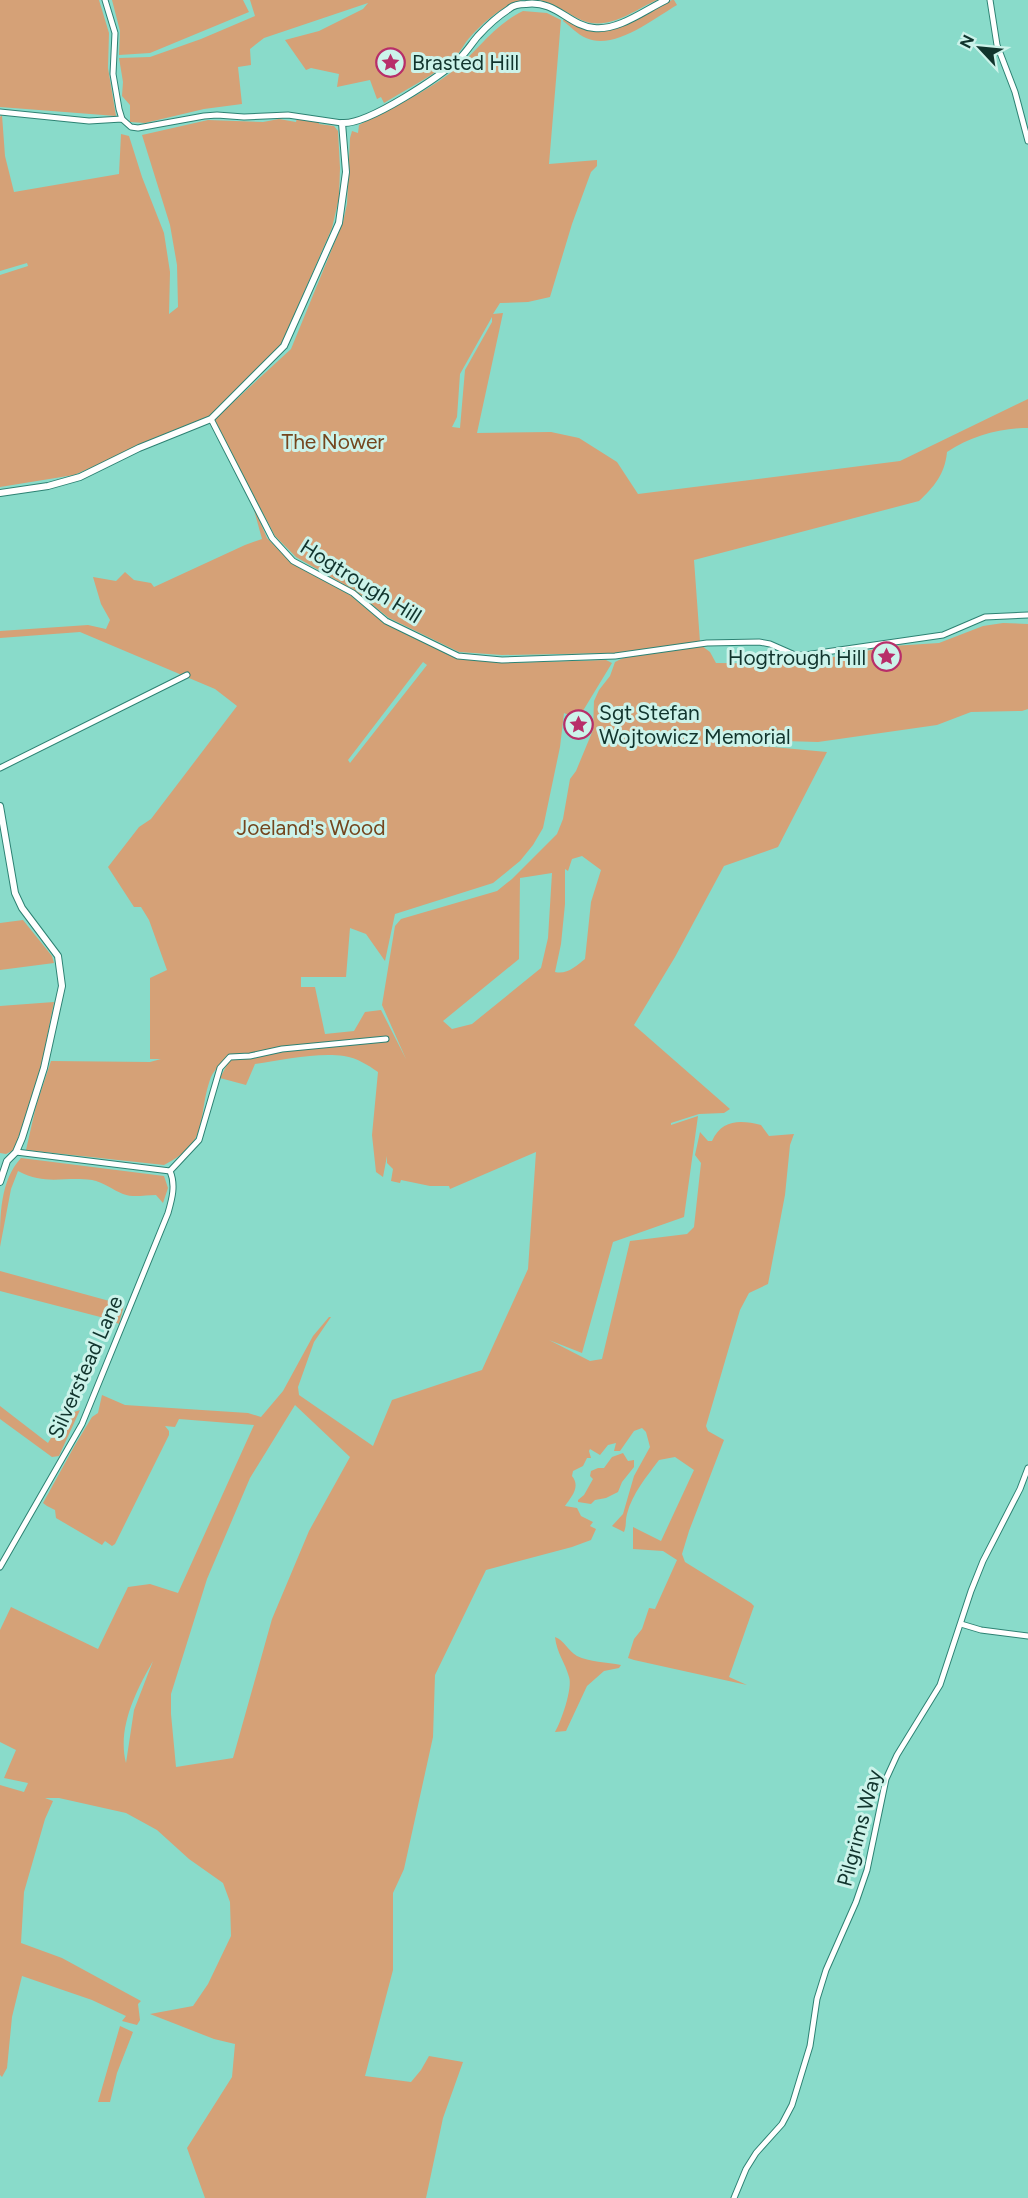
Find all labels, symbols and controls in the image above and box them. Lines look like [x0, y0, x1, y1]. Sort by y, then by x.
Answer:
north arrow [950, 18, 1010, 78]
text: N [956, 32, 978, 51]
place icon: Brasted Hill [375, 46, 407, 78]
place label: Brasted Hill [412, 50, 519, 75]
park label: The Nower [282, 429, 384, 454]
street label: Hogtrough Hill [296, 534, 426, 628]
place icon: Hogtrough Hill [871, 641, 903, 673]
place label: Hogtrough Hill [728, 645, 866, 670]
place label: Sgt Stefan Wojtowicz Memorial [599, 700, 791, 749]
place icon: Sgt Stefan Wojtowicz Memorial [562, 708, 594, 740]
park label: Joeland's Wood [237, 815, 385, 840]
street label: Silverstead Lane [42, 1292, 128, 1442]
street label: Pilgrims Way [831, 1767, 887, 1889]

